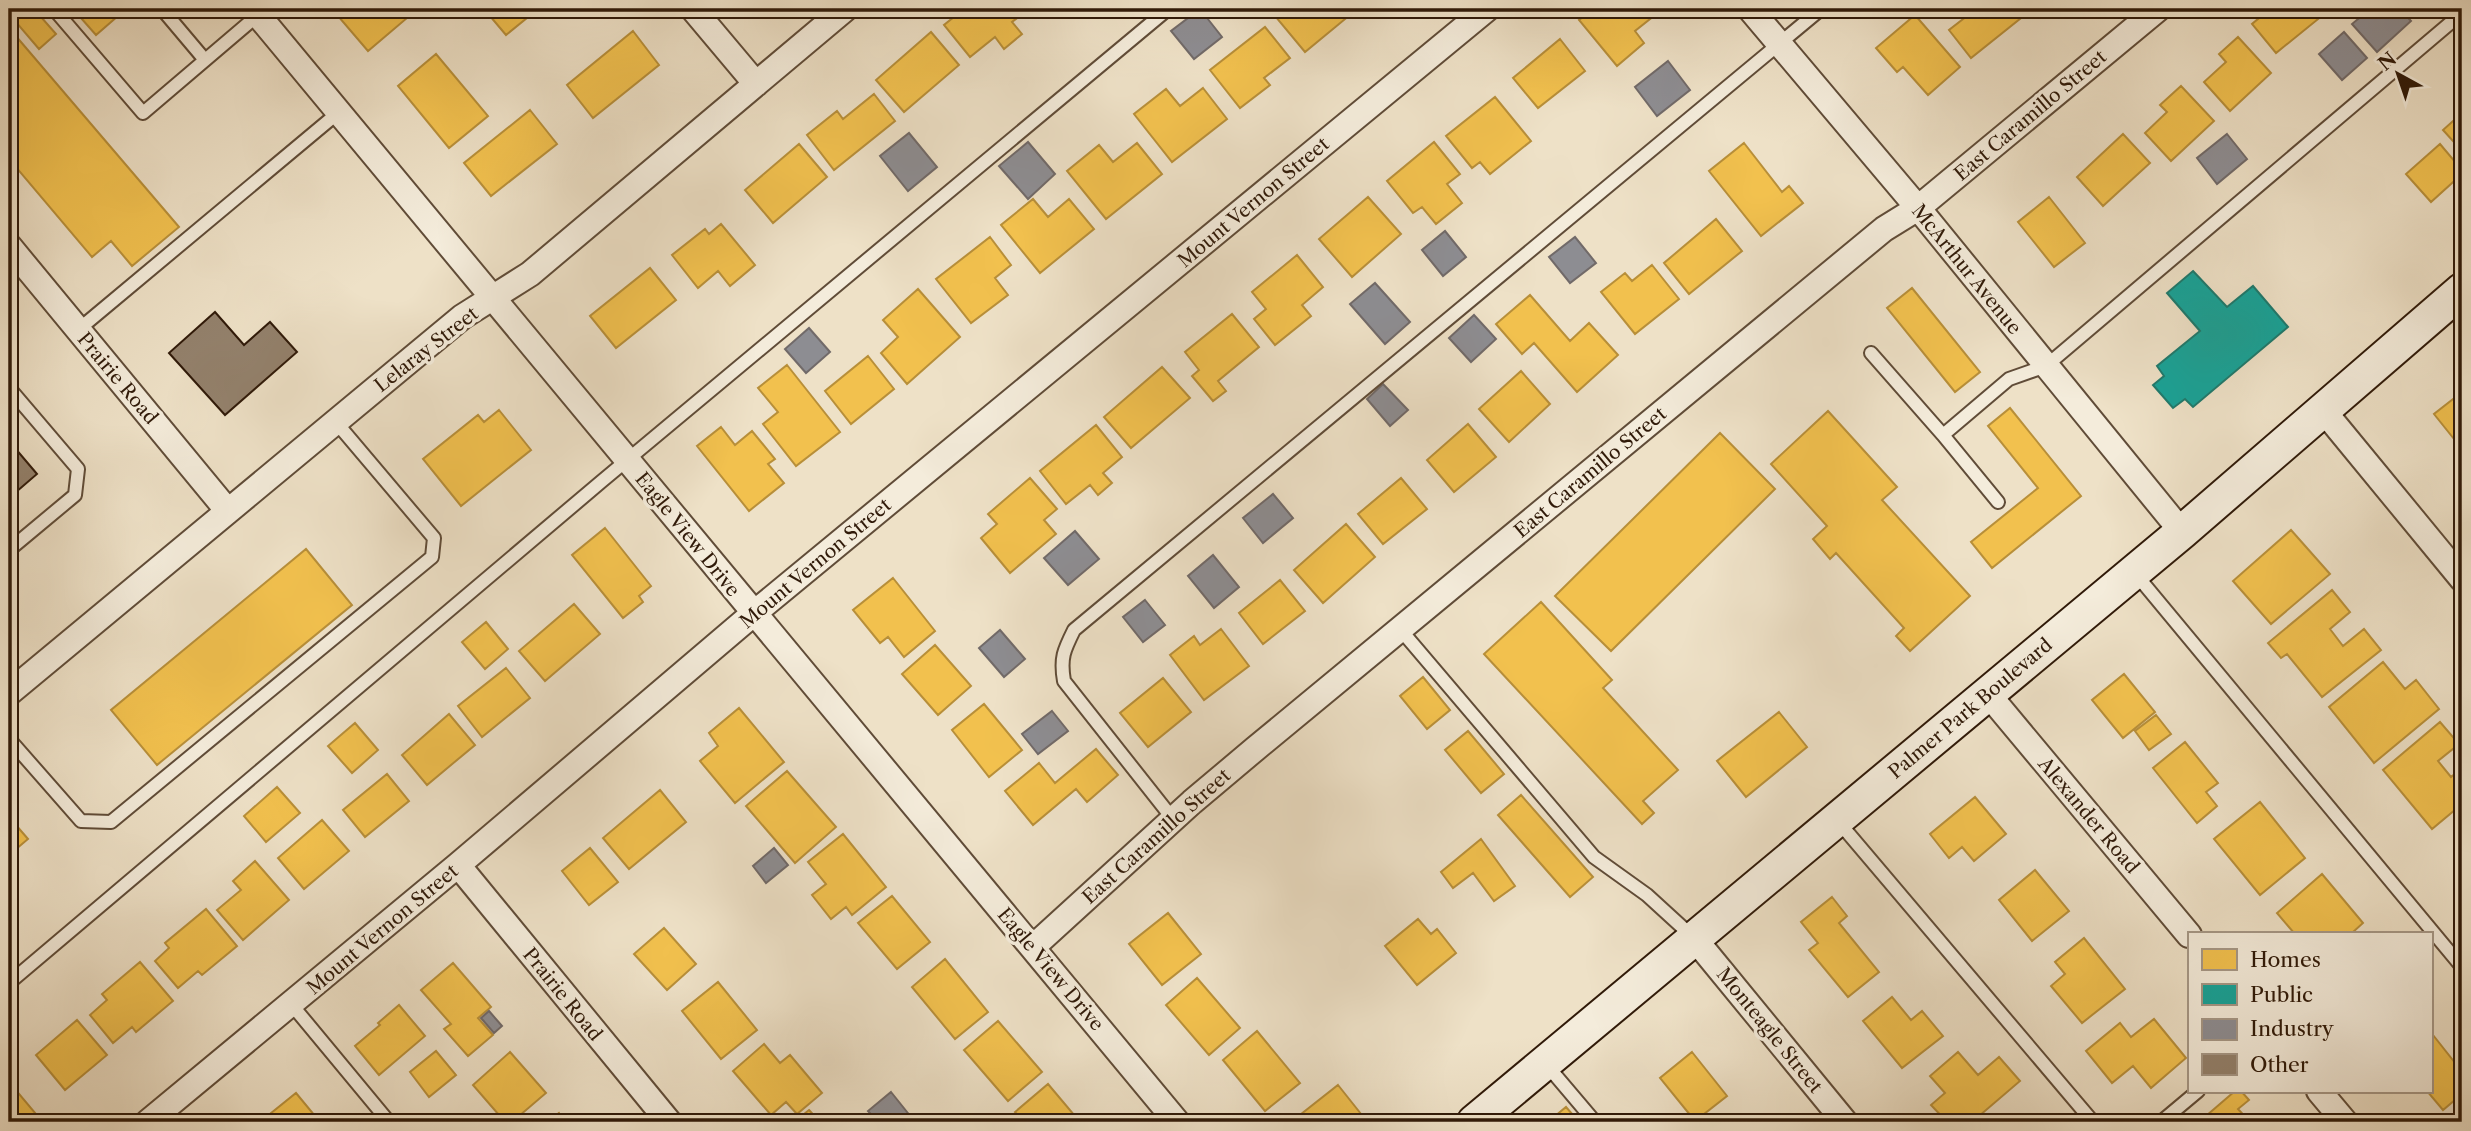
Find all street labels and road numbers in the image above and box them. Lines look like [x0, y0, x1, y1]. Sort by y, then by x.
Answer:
street label: East Caramillo Street [1950, 45, 2111, 186]
street label: Mount Vernon Street [1173, 132, 1334, 272]
street label: McArthur Avenue [1907, 200, 2026, 339]
street label: Lelaray Street [370, 302, 483, 397]
street label: Prairie Road [73, 328, 163, 429]
street label: East Caramillo Street [1510, 402, 1671, 543]
street label: Eagle View Drive [630, 468, 745, 601]
street label: Mount Vernon Street [735, 493, 896, 633]
street label: Palmer Park Boulevard [1884, 633, 2057, 784]
street label: Alexander Road [2033, 752, 2144, 878]
street label: East Caramillo Street [1078, 764, 1235, 909]
street label: Mount Vernon Street [302, 859, 463, 999]
street label: Eagle View Drive [993, 903, 1109, 1035]
street label: Prairie Road [518, 943, 607, 1046]
street label: Monteagle Street [1712, 963, 1827, 1098]

